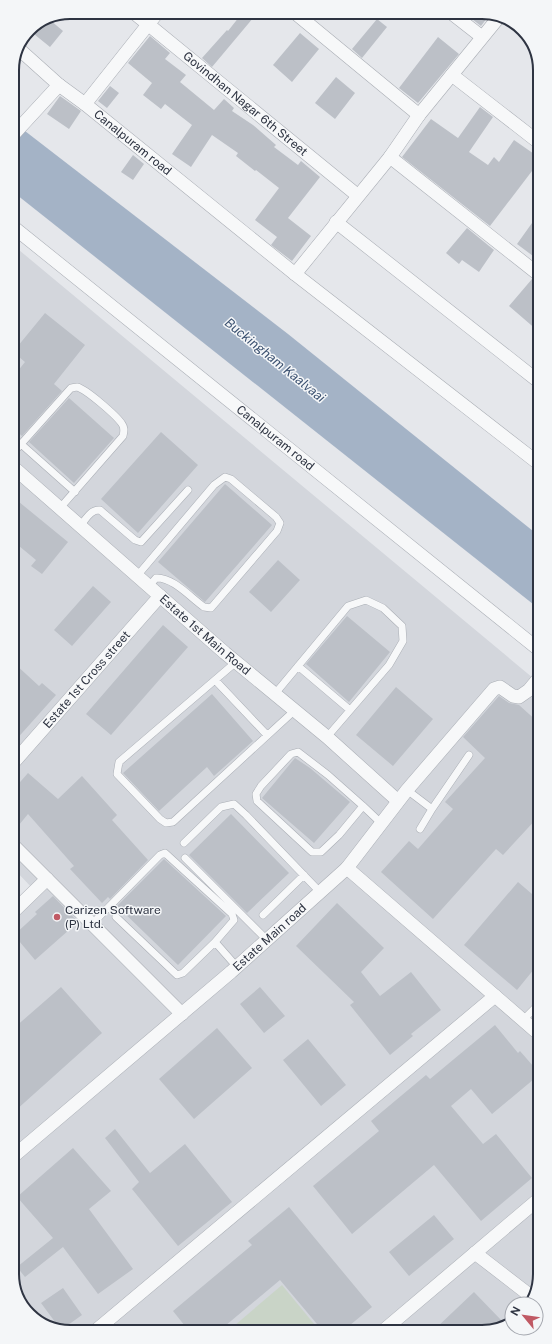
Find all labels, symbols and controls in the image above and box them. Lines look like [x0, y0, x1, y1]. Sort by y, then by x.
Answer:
street label: Govindhan Nagar 6th Street [180, 49, 311, 159]
street label: Canalpuram road [91, 107, 174, 178]
water label: Buckingham Kaalvaai [222, 315, 329, 406]
street label: Canalpuram road [234, 402, 317, 473]
street label: Estate 1st Main Road [157, 592, 253, 678]
street label: Estate 1st Cross street [40, 628, 133, 731]
street label: Estate Main road [230, 901, 309, 974]
place label: Carizen Software (P) Ltd. [65, 903, 161, 931]
marker: Carizen Software (P) Ltd. [52, 912, 62, 922]
north arrow [504, 1296, 544, 1336]
text: N [508, 1304, 523, 1318]

